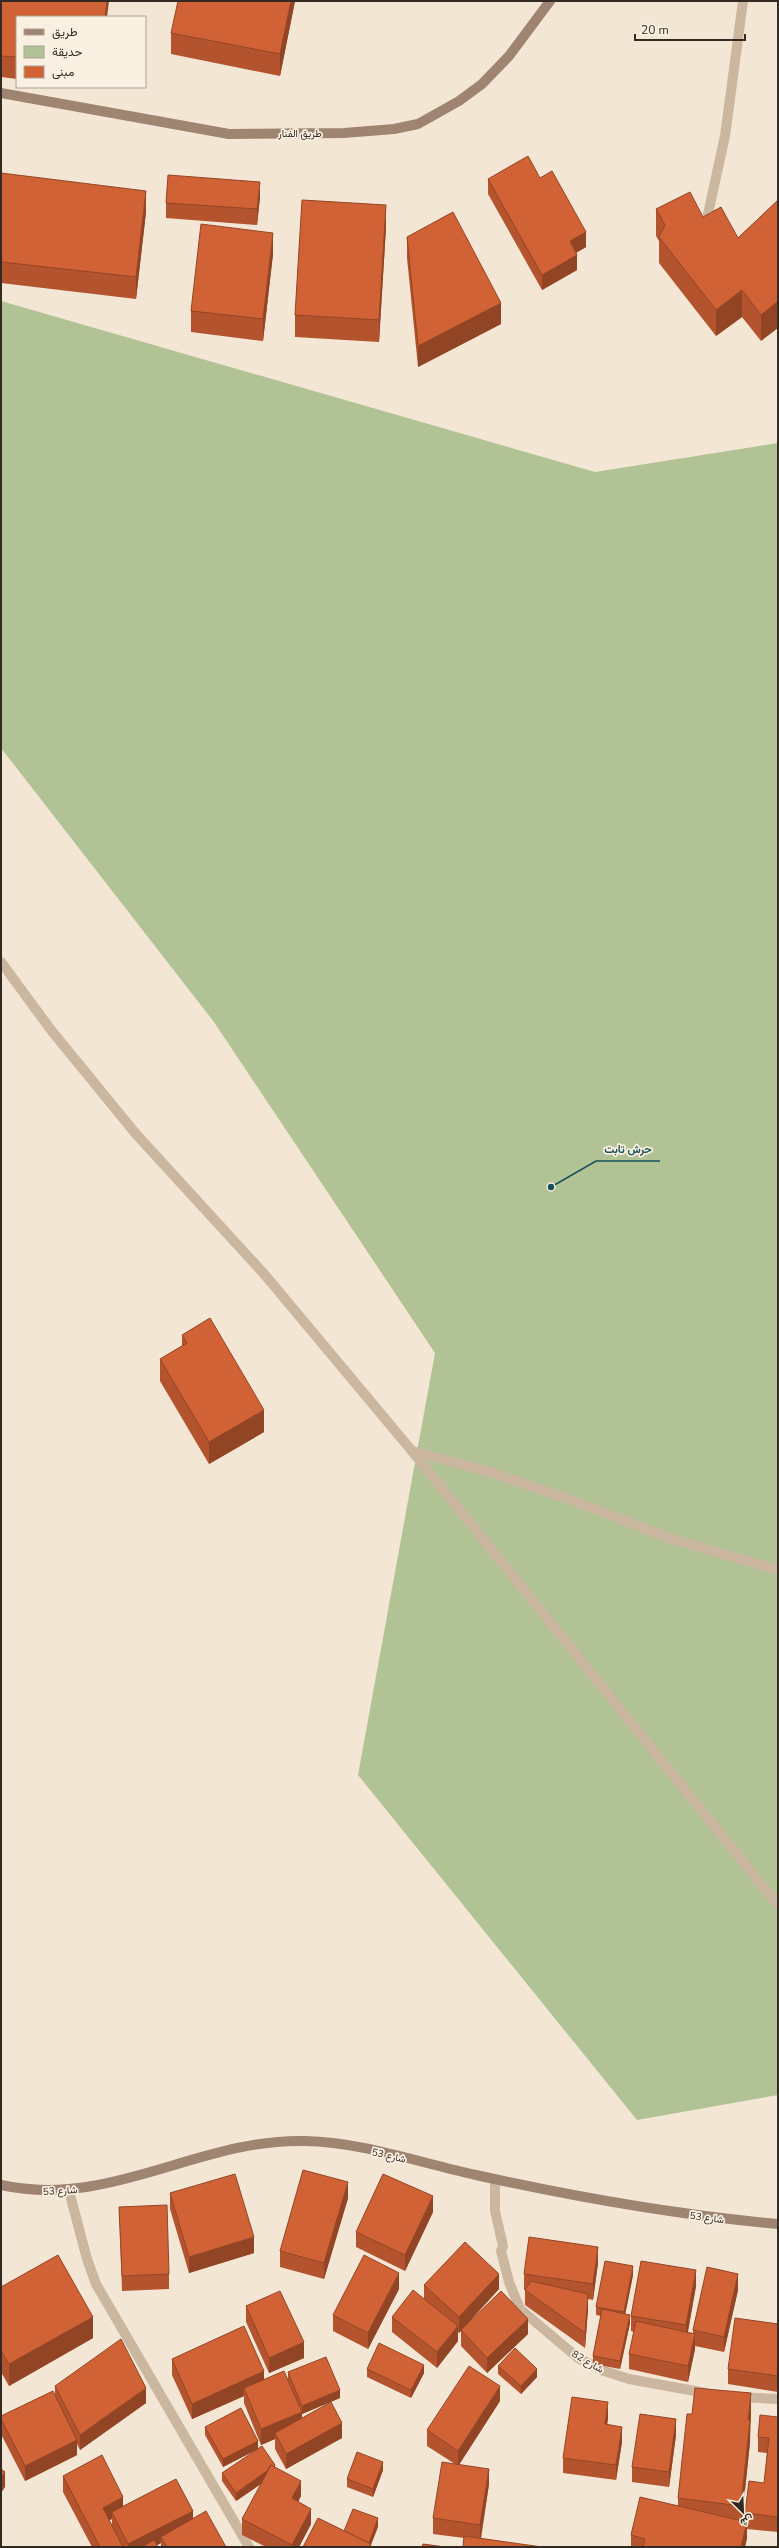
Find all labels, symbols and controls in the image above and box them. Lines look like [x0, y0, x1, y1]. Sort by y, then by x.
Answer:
legend [16, 16, 146, 88]
scale bar [635, 16, 745, 42]
text: 20 m [641, 22, 669, 38]
text: طريق [52, 24, 78, 40]
text: حديقة [52, 44, 82, 60]
text: مبنى [52, 64, 74, 80]
street label: طريق الفنار [277, 127, 322, 141]
callout: حرش تابت [596, 1138, 660, 1161]
text: حرش تابت [604, 1142, 652, 1157]
street label: شارع 53 [370, 2145, 407, 2167]
street label: شارع 53 [42, 2183, 78, 2199]
street label: شارع 53 [689, 2209, 725, 2227]
street label: شارع 82 [569, 2347, 606, 2377]
north arrow [723, 2492, 763, 2532]
text: ش [738, 2511, 756, 2530]

